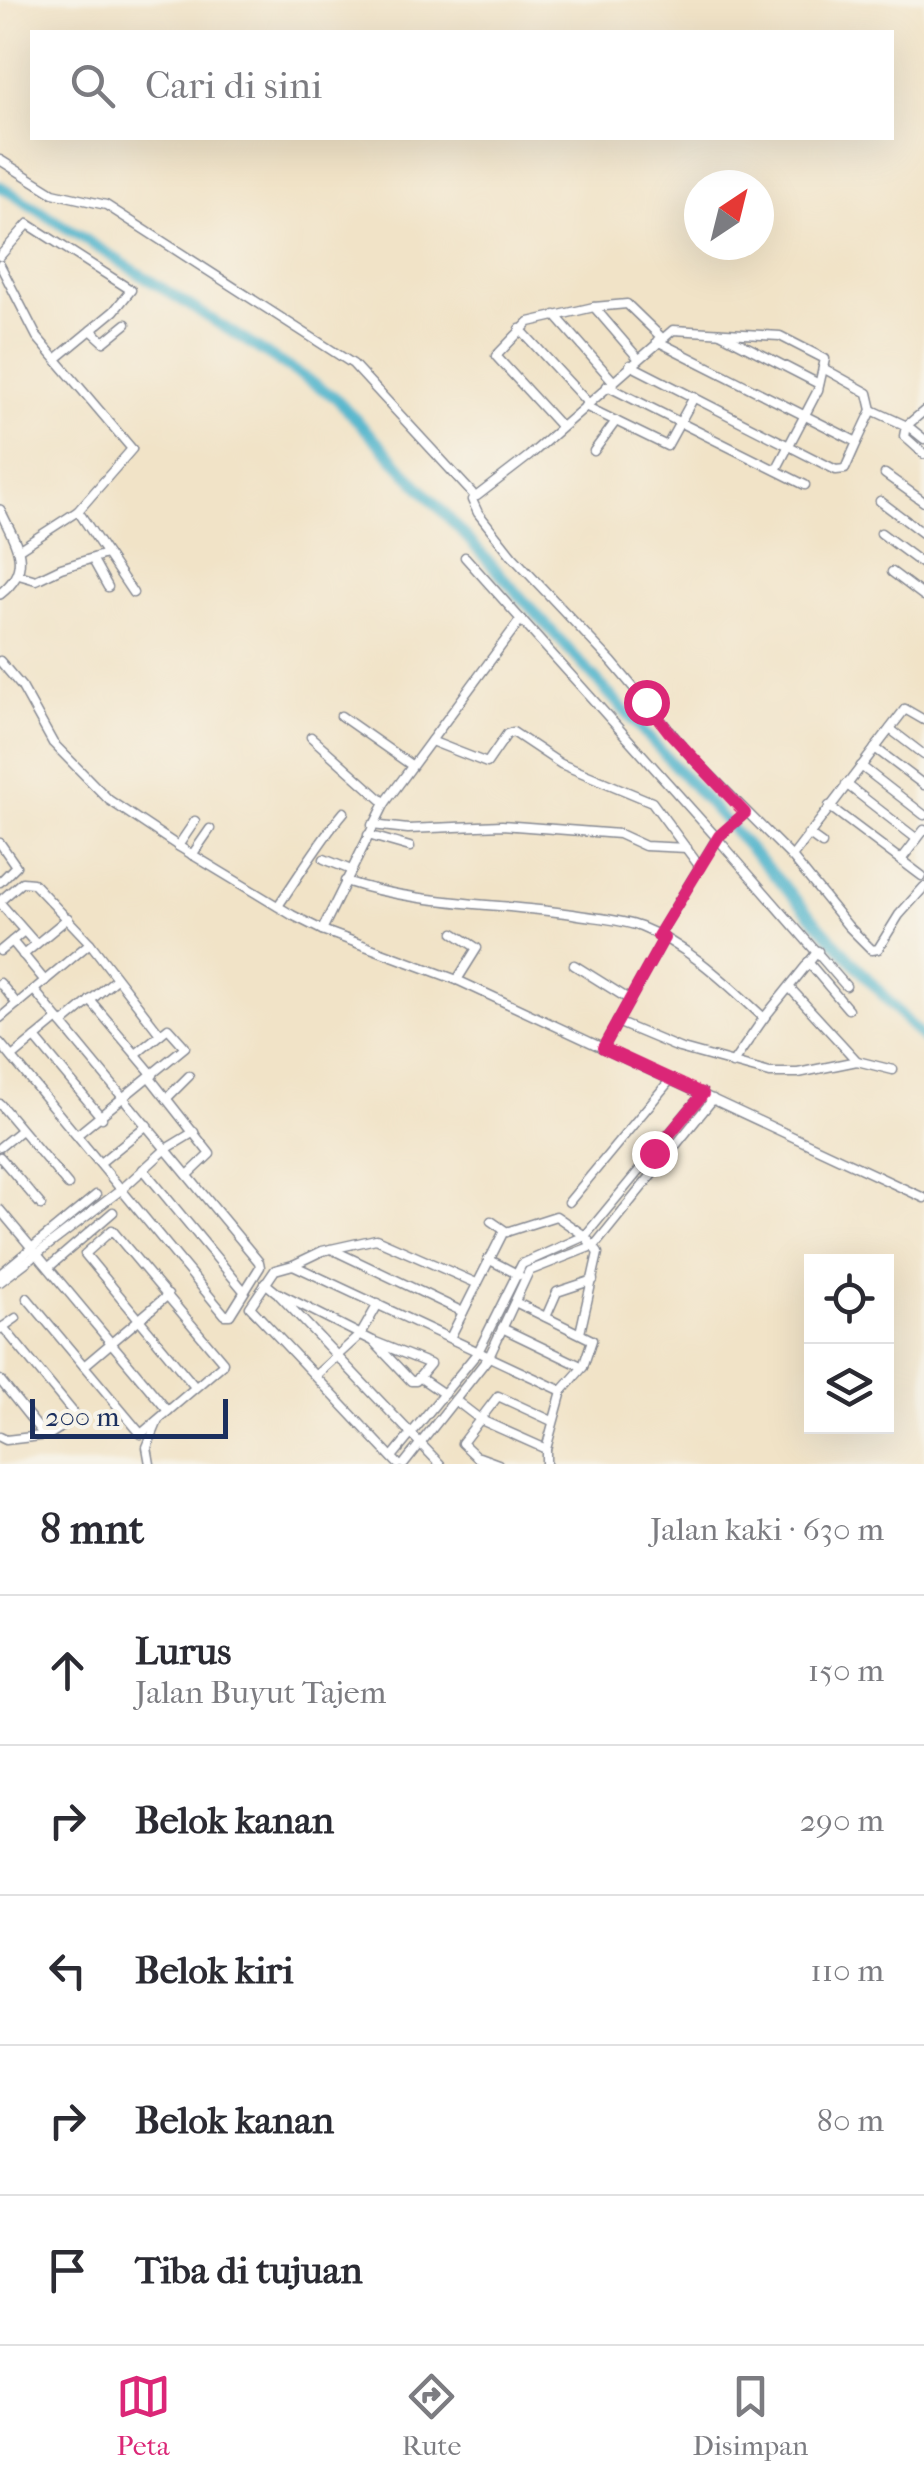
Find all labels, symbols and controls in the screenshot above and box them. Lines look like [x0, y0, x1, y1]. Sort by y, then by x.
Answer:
search box [30, 30, 894, 140]
icon: search [65, 58, 120, 113]
text: Cari di sini [145, 63, 322, 108]
north arrow [684, 170, 774, 260]
route start [624, 680, 670, 726]
route end [632, 1131, 678, 1177]
map controls [804, 1254, 894, 1434]
button: locate [804, 1254, 894, 1344]
button: layers [804, 1344, 894, 1434]
scale bar [30, 1394, 228, 1438]
text: 200 m [45, 1400, 120, 1433]
text: 8 mnt [40, 1505, 144, 1554]
text: Jalan kaki · 630 m [650, 1511, 884, 1548]
text: Lurus [135, 1629, 231, 1674]
icon: ahead [40, 1643, 95, 1698]
text: 150 m [808, 1652, 884, 1689]
text: Jalan Buyut Tajem [135, 1674, 386, 1711]
icon: right [40, 1793, 95, 1848]
text: Belok kanan [135, 1798, 334, 1843]
text: 290 m [800, 1802, 884, 1839]
icon: left [40, 1943, 95, 1998]
text: Belok kiri [135, 1948, 294, 1993]
text: 110 m [810, 1952, 884, 1989]
icon: right [40, 2093, 95, 2148]
text: Belok kanan [135, 2098, 334, 2143]
text: 80 m [817, 2102, 884, 2139]
icon: arrive [40, 2243, 95, 2298]
text: Tiba di tujuan [135, 2248, 362, 2293]
tab: Peta [116, 2369, 171, 2462]
tab: Rute [402, 2369, 461, 2462]
tab: Disimpan [692, 2369, 808, 2462]

